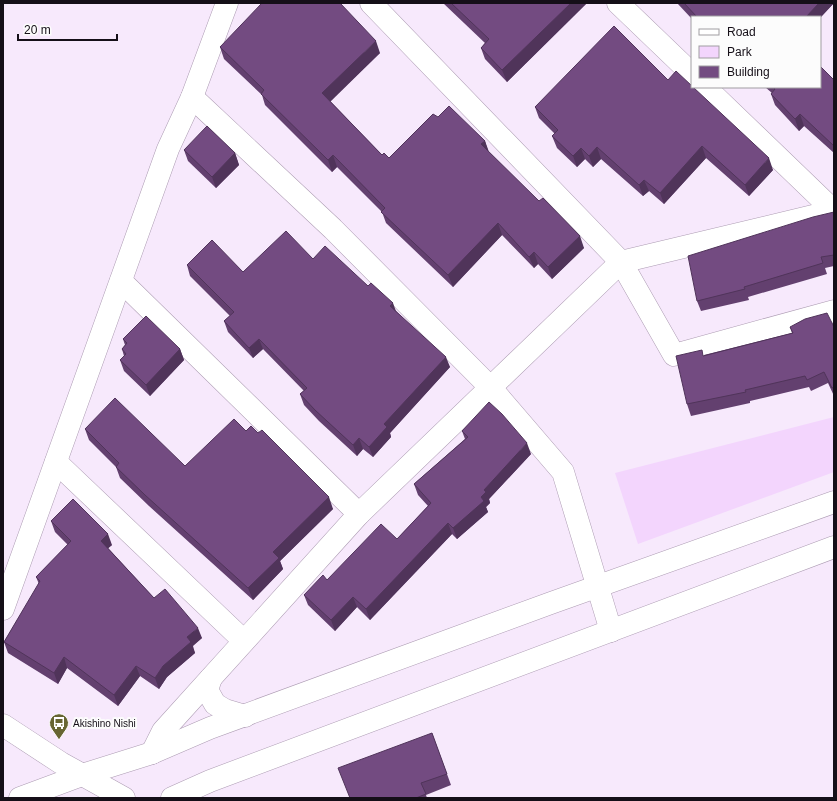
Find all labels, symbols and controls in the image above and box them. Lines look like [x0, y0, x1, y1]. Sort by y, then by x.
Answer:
scale bar [18, 16, 117, 42]
legend [691, 16, 821, 88]
text: 20 m [24, 23, 51, 37]
text: Road [727, 25, 756, 39]
text: Park [727, 45, 753, 59]
text: Building [727, 65, 770, 79]
bus stop icon: Akishino Nishi [48, 712, 70, 740]
place label: Akishino Nishi [73, 718, 136, 729]

